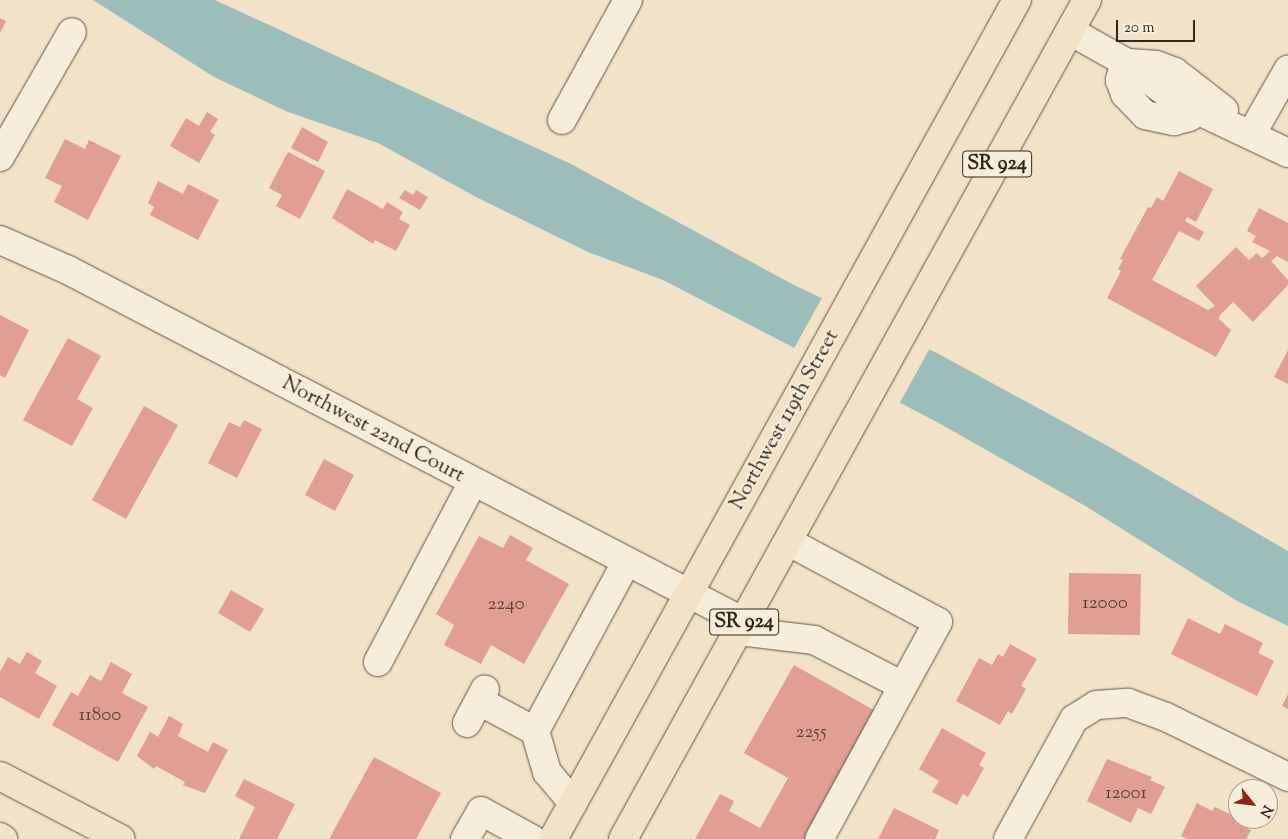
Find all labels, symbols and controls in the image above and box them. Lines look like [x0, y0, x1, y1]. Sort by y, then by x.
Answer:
scale bar [1118, 10, 1197, 42]
text: 20 m [1124, 18, 1155, 39]
road number: SR 924 [962, 146, 1032, 182]
street label: Northwest 119th Street [725, 325, 845, 515]
street label: Northwest 22nd Court [277, 371, 469, 489]
house number: 12000 [1082, 593, 1128, 615]
house number: 2240 [487, 594, 525, 616]
road number: SR 924 [709, 604, 779, 640]
house number: 11800 [79, 705, 121, 727]
house number: 2255 [796, 722, 826, 744]
north arrow [1228, 779, 1278, 829]
house number: 12001 [1105, 783, 1147, 805]
text: N [1254, 801, 1277, 821]

